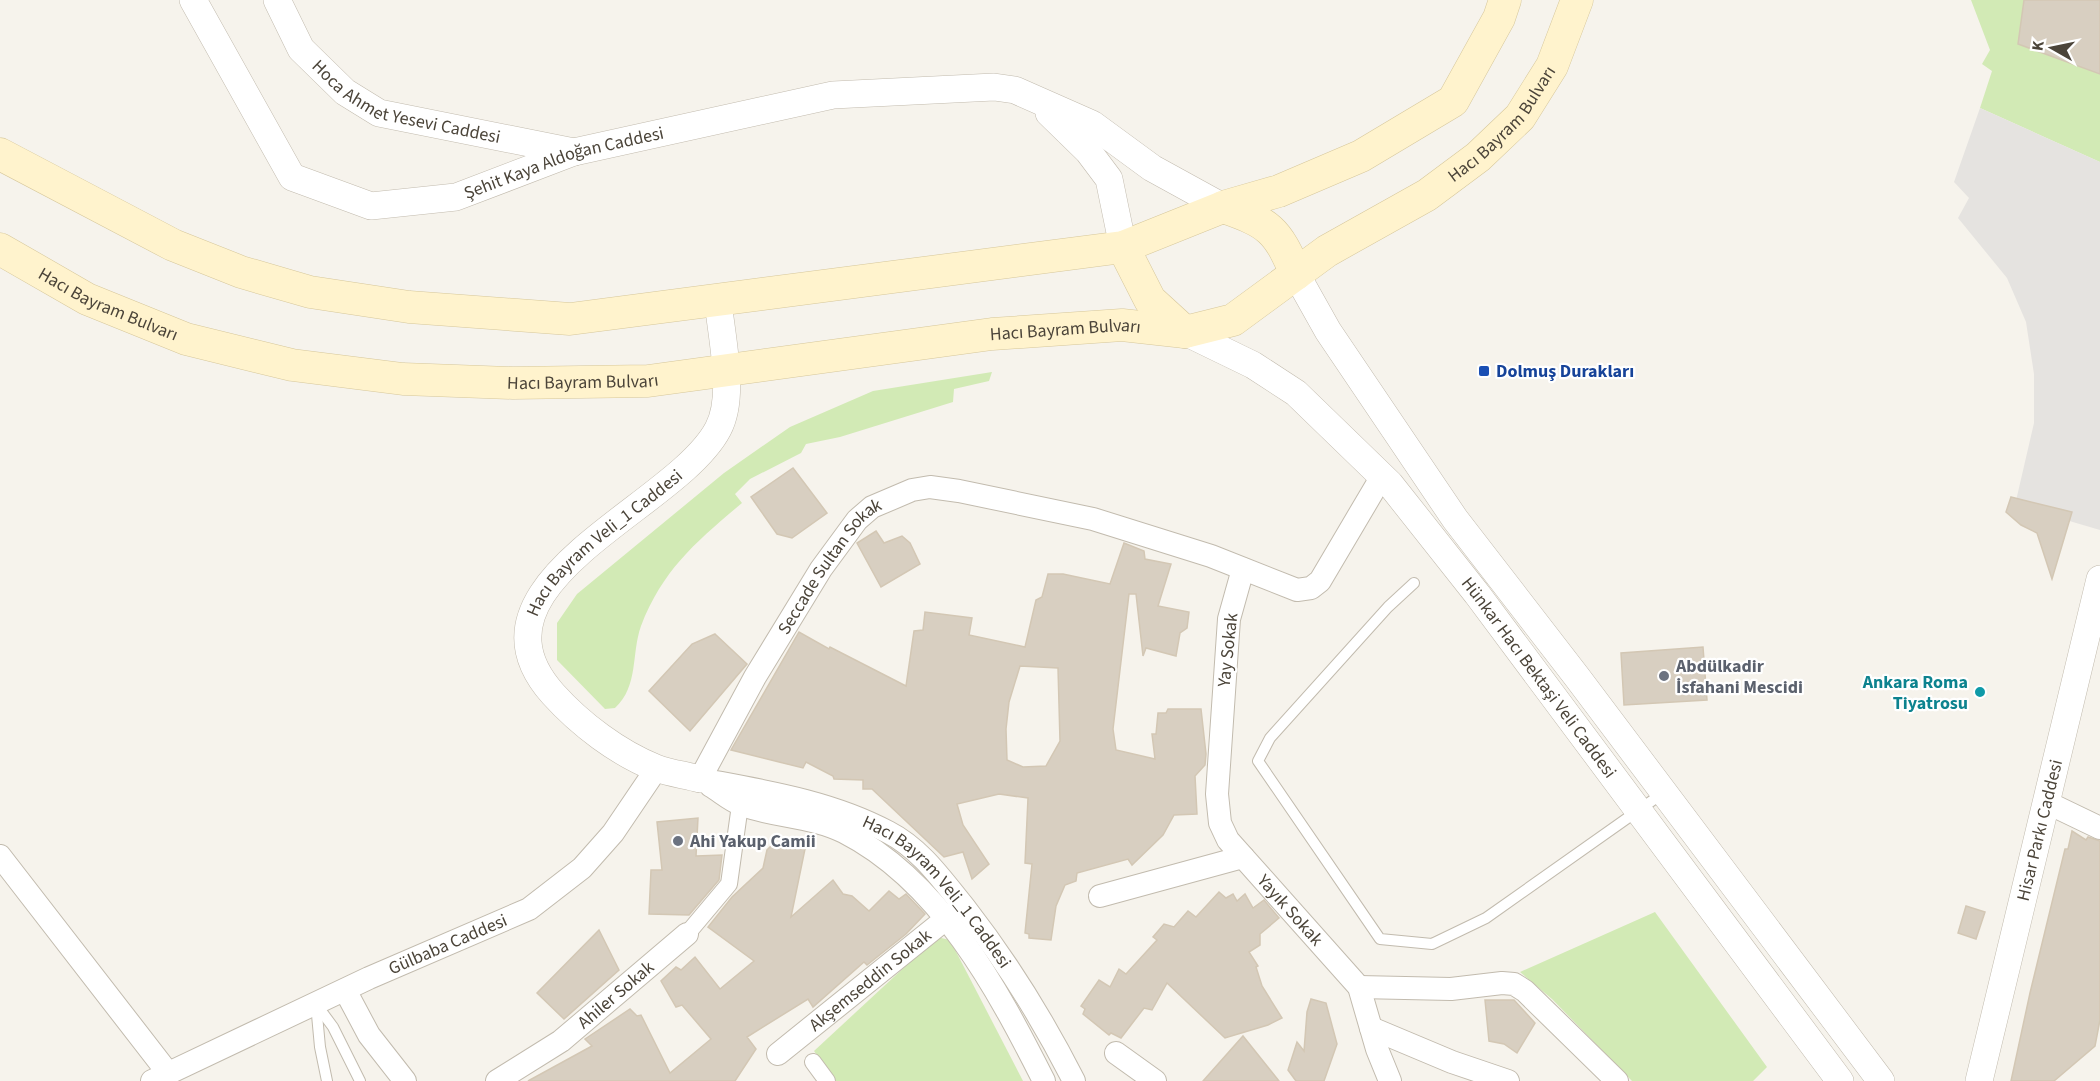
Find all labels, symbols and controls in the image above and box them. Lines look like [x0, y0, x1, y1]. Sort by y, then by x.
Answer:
north arrow [2022, 18, 2082, 78]
text: K [2027, 39, 2050, 52]
street label: Hoca Ahmet Yesevi Caddesi [306, 54, 503, 149]
street label: Hacı Bayram Bulvarı [1442, 61, 1562, 188]
street label: Şehit Kaya Aldoğan Caddesi [460, 120, 666, 205]
street label: Hacı Bayram Bulvarı [34, 261, 182, 347]
street label: Hacı Bayram Bulvarı [989, 312, 1142, 347]
place label: Dolmuş Durakları [1496, 359, 1634, 384]
marker: Dolmuş Durakları [1477, 364, 1491, 378]
street label: Hacı Bayram Bulvarı [507, 367, 660, 396]
street label: Hacı Bayram Veli_1 Caddesi [520, 463, 688, 620]
street label: Seccade Sultan Sokak [771, 492, 885, 639]
street label: Hünkar Hacı Bektaşi Veli Caddesi [1456, 572, 1623, 783]
street label: Yay Sokak [1212, 612, 1244, 689]
place label: Abdülkadir İsfahani Mescidi [1675, 654, 1803, 700]
marker: Abdülkadir İsfahani Mescidi [1657, 669, 1671, 683]
place label: Ankara Roma Tiyatrosu [1862, 670, 1968, 716]
marker: Ankara Roma Tiyatrosu [1973, 685, 1987, 699]
street label: Hisar Parkı Caddesi [2010, 757, 2069, 903]
street label: Hacı Bayram Veli_1 Caddesi [859, 809, 1017, 973]
place label: Ahi Yakup Camii [689, 829, 816, 854]
marker: Ahi Yakup Camii [671, 834, 685, 848]
street label: Yayık Sokak [1251, 868, 1329, 951]
street label: Gülbaba Caddesi [385, 907, 511, 981]
street label: Akşemseddin Sokak [803, 923, 937, 1037]
street label: Ahiler Sokak [572, 955, 659, 1034]

